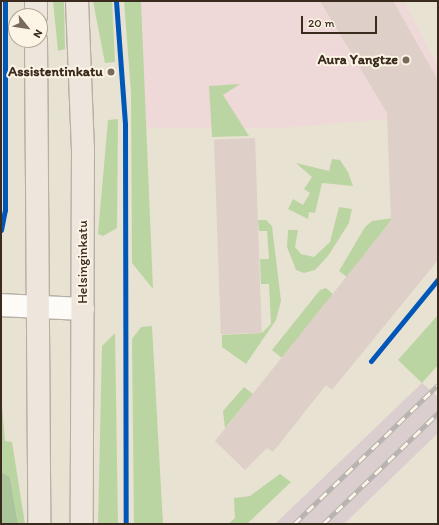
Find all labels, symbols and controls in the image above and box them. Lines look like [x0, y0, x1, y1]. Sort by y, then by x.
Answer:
north arrow [8, 8, 48, 48]
scale bar [303, 8, 379, 34]
text: 20 m [308, 16, 335, 30]
text: N [30, 27, 45, 40]
place label: Aura Yangtze [318, 52, 398, 68]
marker: Aura Yangtze [401, 55, 411, 65]
place label: Assistentinkatu [8, 64, 103, 80]
marker: Assistentinkatu [106, 67, 116, 77]
street label: Helsinginkatu [75, 220, 91, 304]

